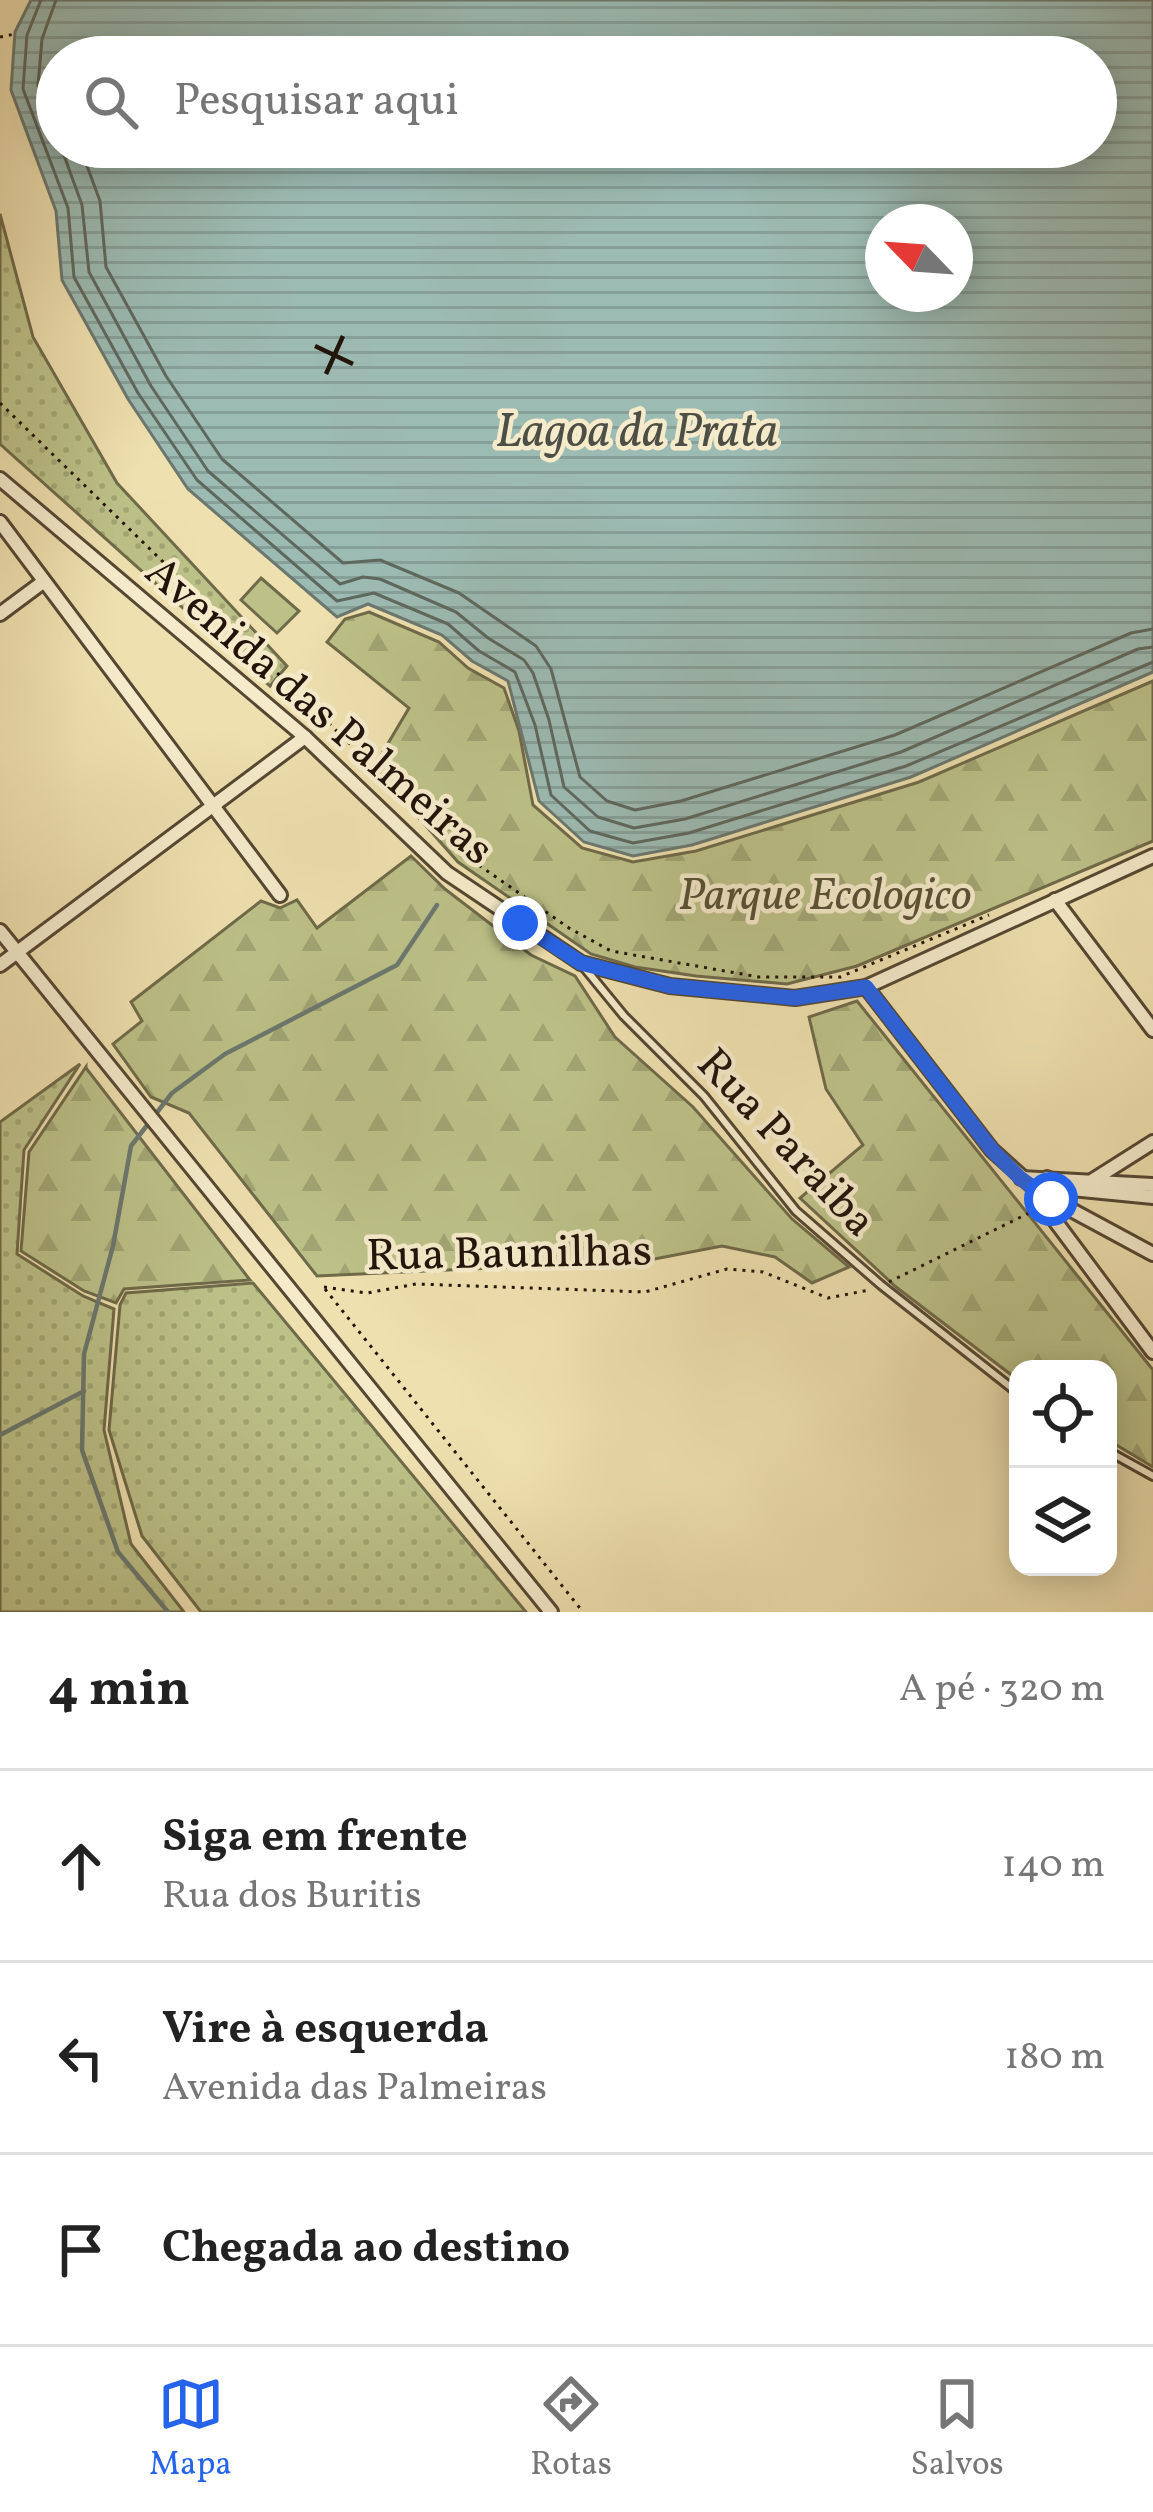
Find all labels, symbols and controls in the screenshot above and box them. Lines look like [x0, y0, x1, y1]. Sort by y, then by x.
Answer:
search box [36, 36, 1117, 168]
icon: search [78, 69, 144, 135]
text: Pesquisar aqui [174, 71, 459, 134]
north arrow [865, 204, 973, 312]
water label: Lagoa da Prata [496, 400, 778, 467]
street label: Avenida das Palmeiras [130, 543, 506, 882]
park label: Parque Ecologico [678, 866, 972, 929]
route end [493, 896, 547, 950]
street label: Rua Paraiba [681, 1036, 889, 1253]
route start [1024, 1172, 1078, 1226]
street label: Rua Baunilhas [366, 1222, 652, 1289]
map controls [1009, 1360, 1117, 1576]
button: locate [1009, 1360, 1117, 1468]
button: layers [1009, 1468, 1117, 1576]
text: 4 min [48, 1655, 190, 1726]
text: A pé · 320 m [899, 1663, 1105, 1717]
text: Siga em frente [162, 1807, 468, 1870]
icon: ahead [48, 1833, 114, 1899]
text: 140 m [1002, 1839, 1105, 1893]
text: Rua dos Buritis [162, 1870, 422, 1924]
text: Vire à esquerda [162, 1999, 489, 2062]
icon: left [48, 2025, 114, 2091]
text: 180 m [1004, 2031, 1105, 2085]
text: Avenida das Palmeiras [162, 2062, 547, 2116]
icon: arrive [48, 2217, 114, 2283]
text: Chegada ao destino [162, 2218, 570, 2281]
tab: Mapa [149, 2371, 232, 2489]
tab: Rotas [530, 2371, 612, 2489]
tab: Salvos [910, 2371, 1004, 2489]

